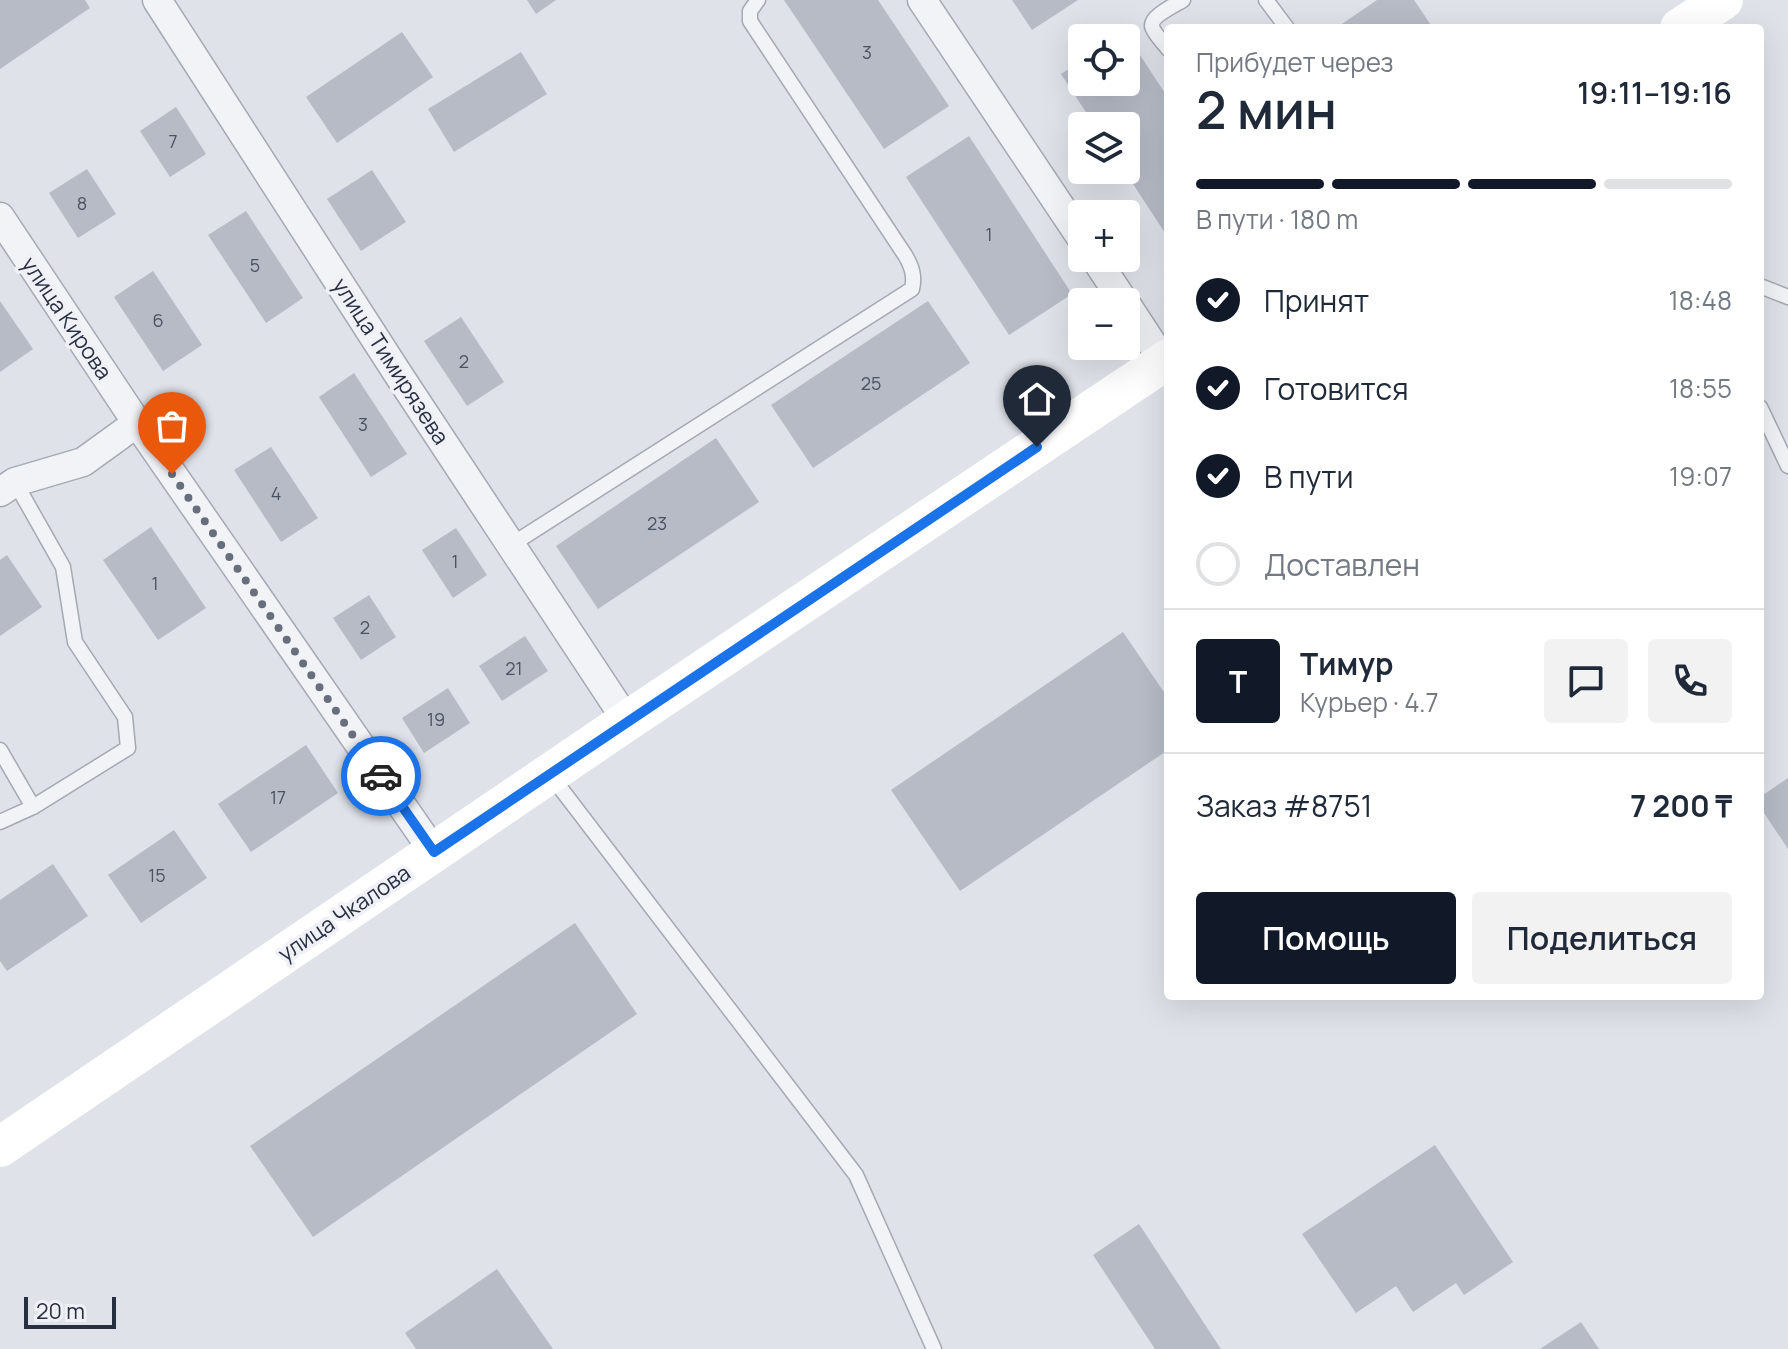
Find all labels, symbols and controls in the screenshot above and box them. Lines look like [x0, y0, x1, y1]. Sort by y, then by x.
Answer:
map controls [1068, 24, 1140, 360]
button: locate [1068, 24, 1140, 96]
house number: 3 [862, 40, 872, 64]
text: Прибудет через [1196, 44, 1394, 80]
text: 19:11–19:16 [1577, 72, 1732, 113]
text: 2 мин [1196, 74, 1337, 145]
button: layers [1068, 112, 1140, 184]
house number: 7 [168, 129, 178, 153]
house number: 8 [77, 191, 87, 215]
button: + [1068, 200, 1140, 272]
text: В пути · 180 m [1196, 201, 1358, 237]
house number: 1 [985, 222, 993, 246]
street label: улица Кирова [15, 251, 119, 385]
house number: 5 [250, 253, 260, 277]
street label: улица Тимирязева [326, 272, 456, 450]
icon: check [1196, 278, 1240, 322]
text: Принят [1264, 280, 1369, 321]
text: 18:48 [1669, 282, 1732, 318]
button: − [1068, 288, 1140, 360]
house number: 6 [152, 308, 164, 332]
house number: 2 [459, 349, 469, 373]
pin [1003, 365, 1071, 447]
icon: check [1196, 366, 1240, 410]
text: Готовится [1264, 368, 1409, 409]
text: 18:55 [1669, 370, 1732, 406]
house number: 25 [861, 371, 881, 395]
icon: home [1015, 377, 1059, 421]
pin [138, 392, 206, 474]
icon: bag [150, 404, 194, 448]
house number: 3 [358, 412, 368, 436]
icon: check [1196, 454, 1240, 498]
text: В пути [1264, 456, 1354, 497]
text: 19:07 [1669, 458, 1732, 494]
house number: 4 [271, 481, 281, 505]
house number: 23 [647, 511, 667, 535]
text: Доставлен [1264, 544, 1420, 585]
house number: 1 [451, 549, 459, 573]
house number: 1 [151, 571, 159, 595]
house number: 2 [360, 615, 370, 639]
button: chat [1544, 639, 1628, 723]
button: phone [1648, 639, 1732, 723]
text: Тимур [1300, 643, 1393, 684]
house number: 21 [505, 656, 523, 680]
text: Т [1229, 661, 1247, 702]
text: Курьер · 4.7 [1300, 684, 1439, 720]
house number: 19 [427, 707, 445, 731]
courier [341, 736, 421, 816]
icon: car [359, 754, 403, 798]
house number: 17 [270, 785, 286, 809]
text: Заказ #8751 [1196, 785, 1372, 826]
text: 7 200 ₸ [1630, 785, 1732, 826]
street label: улица Чкалова [272, 858, 416, 968]
house number: 15 [148, 863, 166, 887]
button: Помощь [1196, 892, 1456, 984]
button: Поделиться [1472, 892, 1732, 984]
scale bar [24, 1293, 116, 1329]
text: 20 m [36, 1296, 85, 1326]

